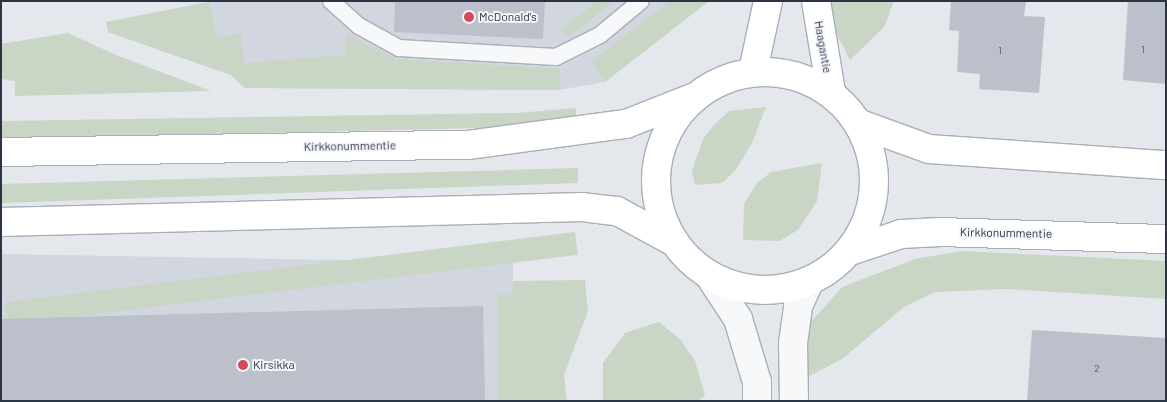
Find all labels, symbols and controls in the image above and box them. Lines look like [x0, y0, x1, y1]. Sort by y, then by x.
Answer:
place label: McDonald's [479, 10, 537, 24]
marker: McDonald's [463, 11, 475, 23]
street label: Haagantie [811, 20, 835, 74]
house number: 1 [1141, 44, 1145, 56]
house number: 1 [998, 45, 1002, 57]
street label: Kirkkonummentie [304, 138, 396, 154]
street label: Kirkkonummentie [960, 225, 1052, 241]
place label: Kirsikka [253, 358, 295, 372]
marker: Kirsikka [237, 359, 249, 371]
house number: 2 [1094, 363, 1100, 375]

